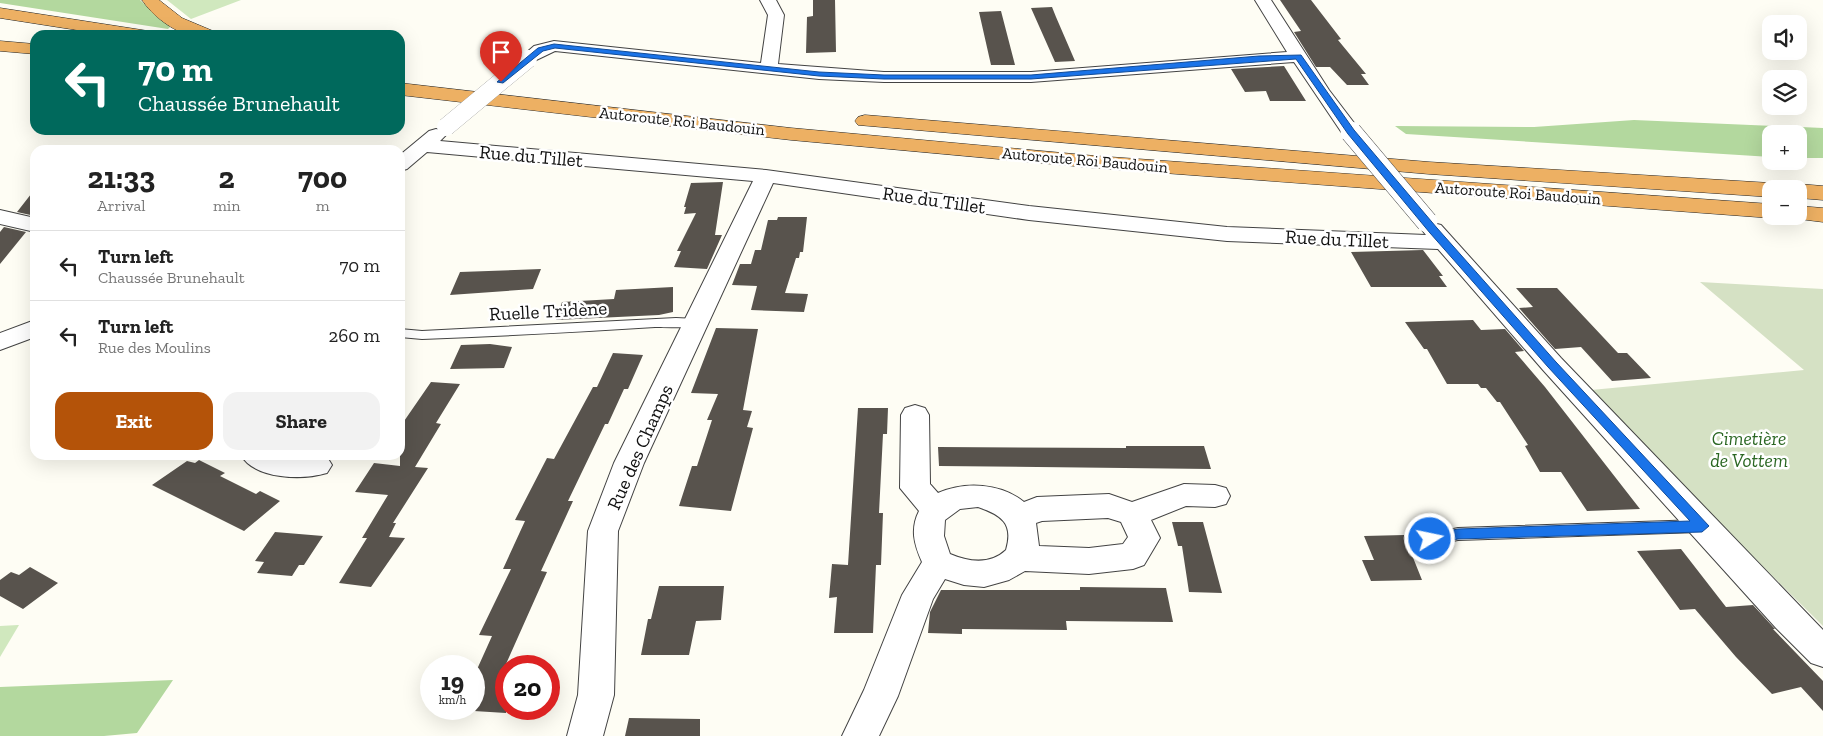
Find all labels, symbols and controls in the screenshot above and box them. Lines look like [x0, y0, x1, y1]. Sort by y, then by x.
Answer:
map controls [1762, 15, 1807, 225]
button: sound [1762, 15, 1807, 60]
pin [480, 31, 522, 82]
icon: arrive [487, 38, 515, 66]
text: 70 m [138, 48, 213, 90]
icon: left [55, 50, 120, 115]
button: layers [1762, 70, 1807, 115]
text: Chaussée Brunehault [138, 90, 340, 117]
street label: Autoroute Roi Baudouin [598, 103, 766, 139]
button: + [1762, 125, 1807, 170]
street label: Rue du Tillet [478, 140, 584, 172]
street label: Autoroute Roi Baudouin [1001, 143, 1169, 177]
text: 21:33 [88, 160, 155, 196]
text: 2 [219, 160, 235, 196]
text: 700 [298, 160, 347, 196]
street label: Autoroute Roi Baudouin [1434, 178, 1602, 208]
button: − [1762, 180, 1807, 225]
street label: Rue du Tillet [881, 181, 987, 219]
text: Arrival [97, 196, 146, 215]
text: min [213, 196, 240, 215]
text: m [316, 196, 330, 215]
street label: Rue du Tillet [1285, 225, 1389, 253]
text: Turn left [98, 245, 173, 268]
icon: left [55, 252, 83, 280]
text: 70 m [339, 254, 380, 277]
text: Chaussée Brunehault [98, 268, 245, 287]
street label: Ruelle Tridène [488, 296, 608, 326]
text: Turn left [98, 315, 173, 338]
icon: left [55, 322, 83, 350]
text: 260 m [328, 324, 380, 347]
text: Rue des Moulins [98, 338, 211, 357]
street label: Rue des Champs [602, 381, 678, 513]
button: Exit [55, 392, 213, 450]
button: Share [223, 392, 380, 450]
park label: Cimetière de Vottem [1710, 427, 1788, 472]
position arrow [1403, 512, 1455, 564]
speed limit sign: 20 [495, 655, 560, 720]
text: 19 [441, 666, 464, 696]
text: km/h [439, 693, 466, 707]

